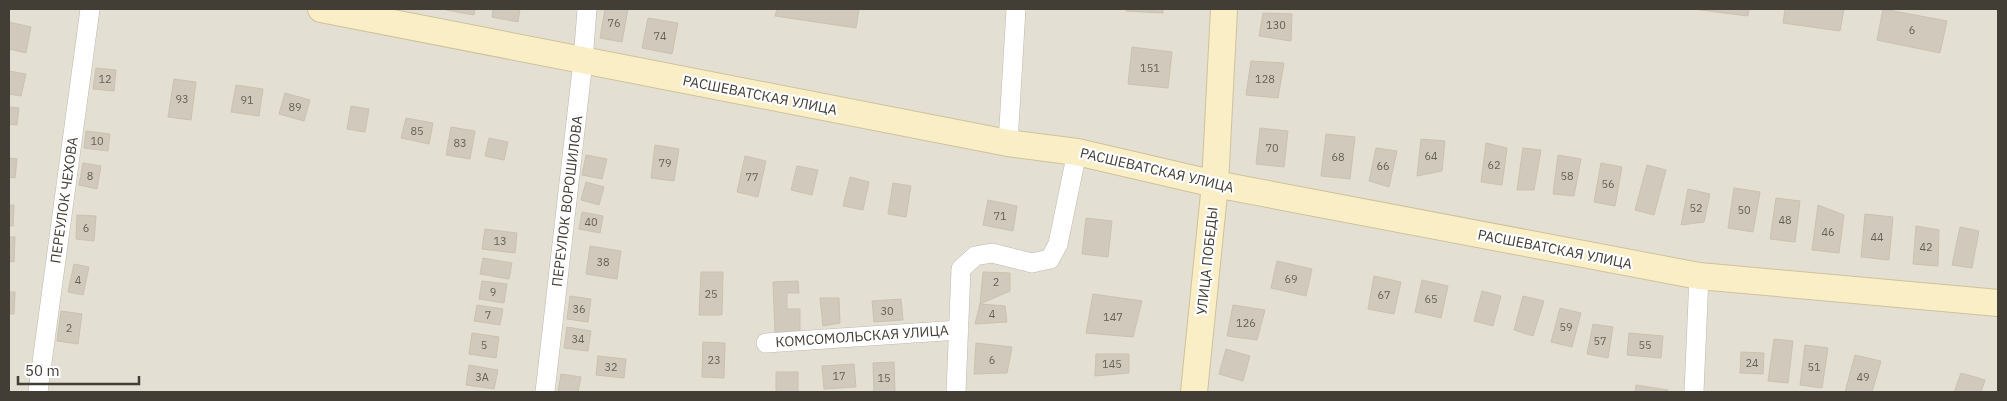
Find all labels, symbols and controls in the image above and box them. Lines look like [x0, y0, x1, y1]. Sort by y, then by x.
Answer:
house number: 76 [607, 16, 621, 30]
house number: 130 [1266, 18, 1286, 32]
house number: 6 [1909, 23, 1915, 37]
house number: 74 [653, 29, 667, 43]
house number: 151 [1140, 61, 1160, 75]
street label: РАСШЕВАТСКАЯ УЛИЦА [681, 71, 839, 119]
house number: 12 [98, 72, 112, 86]
house number: 128 [1255, 72, 1275, 86]
house number: 93 [175, 92, 189, 106]
house number: 91 [240, 93, 254, 107]
house number: 89 [288, 100, 302, 114]
street label: ПЕРЕУЛОК ВОРОШИЛОВА [548, 114, 586, 288]
house number: 85 [410, 124, 424, 138]
house number: 10 [90, 134, 104, 148]
street label: ПЕРЕУЛОК ЧЕХОВА [46, 136, 82, 264]
house number: 83 [453, 136, 467, 150]
house number: 70 [1265, 141, 1279, 155]
street label: РАСШЕВАТСКАЯ УЛИЦА [1078, 144, 1236, 196]
house number: 64 [1424, 149, 1438, 163]
house number: 68 [1331, 150, 1345, 164]
house number: 79 [658, 156, 672, 170]
house number: 62 [1487, 158, 1501, 172]
house number: 66 [1376, 159, 1390, 173]
house number: 8 [87, 169, 93, 183]
house number: 58 [1560, 169, 1574, 183]
house number: 77 [745, 170, 759, 184]
house number: 56 [1601, 177, 1615, 191]
house number: 52 [1689, 201, 1703, 215]
house number: 50 [1737, 203, 1751, 217]
street label: УЛИЦА ПОБЕДЫ [1192, 206, 1222, 316]
house number: 71 [993, 209, 1007, 223]
house number: 48 [1778, 213, 1792, 227]
house number: 40 [584, 215, 598, 229]
house number: 6 [83, 221, 89, 235]
street label: РАСШЕВАТСКАЯ УЛИЦА [1476, 225, 1634, 273]
house number: 46 [1821, 225, 1835, 239]
house number: 44 [1870, 230, 1884, 244]
house number: 13 [493, 234, 507, 248]
house number: 42 [1919, 240, 1933, 254]
house number: 38 [596, 255, 610, 269]
house number: 69 [1284, 272, 1298, 286]
house number: 4 [75, 273, 82, 287]
house number: 2 [993, 275, 999, 289]
house number: 9 [490, 285, 496, 299]
house number: 25 [704, 287, 718, 301]
house number: 67 [1377, 288, 1391, 302]
house number: 65 [1424, 292, 1438, 306]
house number: 36 [572, 302, 586, 316]
house number: 30 [880, 304, 894, 318]
house number: 4 [989, 307, 996, 321]
house number: 7 [485, 308, 491, 322]
house number: 147 [1103, 310, 1123, 324]
house number: 126 [1236, 316, 1256, 330]
house number: 59 [1559, 320, 1573, 334]
house number: 2 [66, 321, 72, 335]
street label: КОМСОМОЛЬСКАЯ УЛИЦА [775, 321, 949, 351]
house number: 34 [571, 332, 585, 346]
house number: 57 [1593, 334, 1607, 348]
house number: 5 [481, 338, 487, 352]
house number: 55 [1638, 338, 1652, 352]
house number: 23 [707, 353, 721, 367]
house number: 6 [989, 353, 995, 367]
scale bar [18, 354, 139, 386]
house number: 24 [1745, 356, 1759, 370]
house number: 145 [1102, 357, 1122, 371]
house number: 32 [604, 360, 618, 374]
house number: 51 [1807, 360, 1821, 374]
text: 50 m [25, 361, 60, 380]
house number: 17 [832, 369, 846, 383]
house number: 3А [475, 370, 489, 384]
house number: 49 [1856, 370, 1870, 384]
house number: 15 [877, 371, 891, 385]

